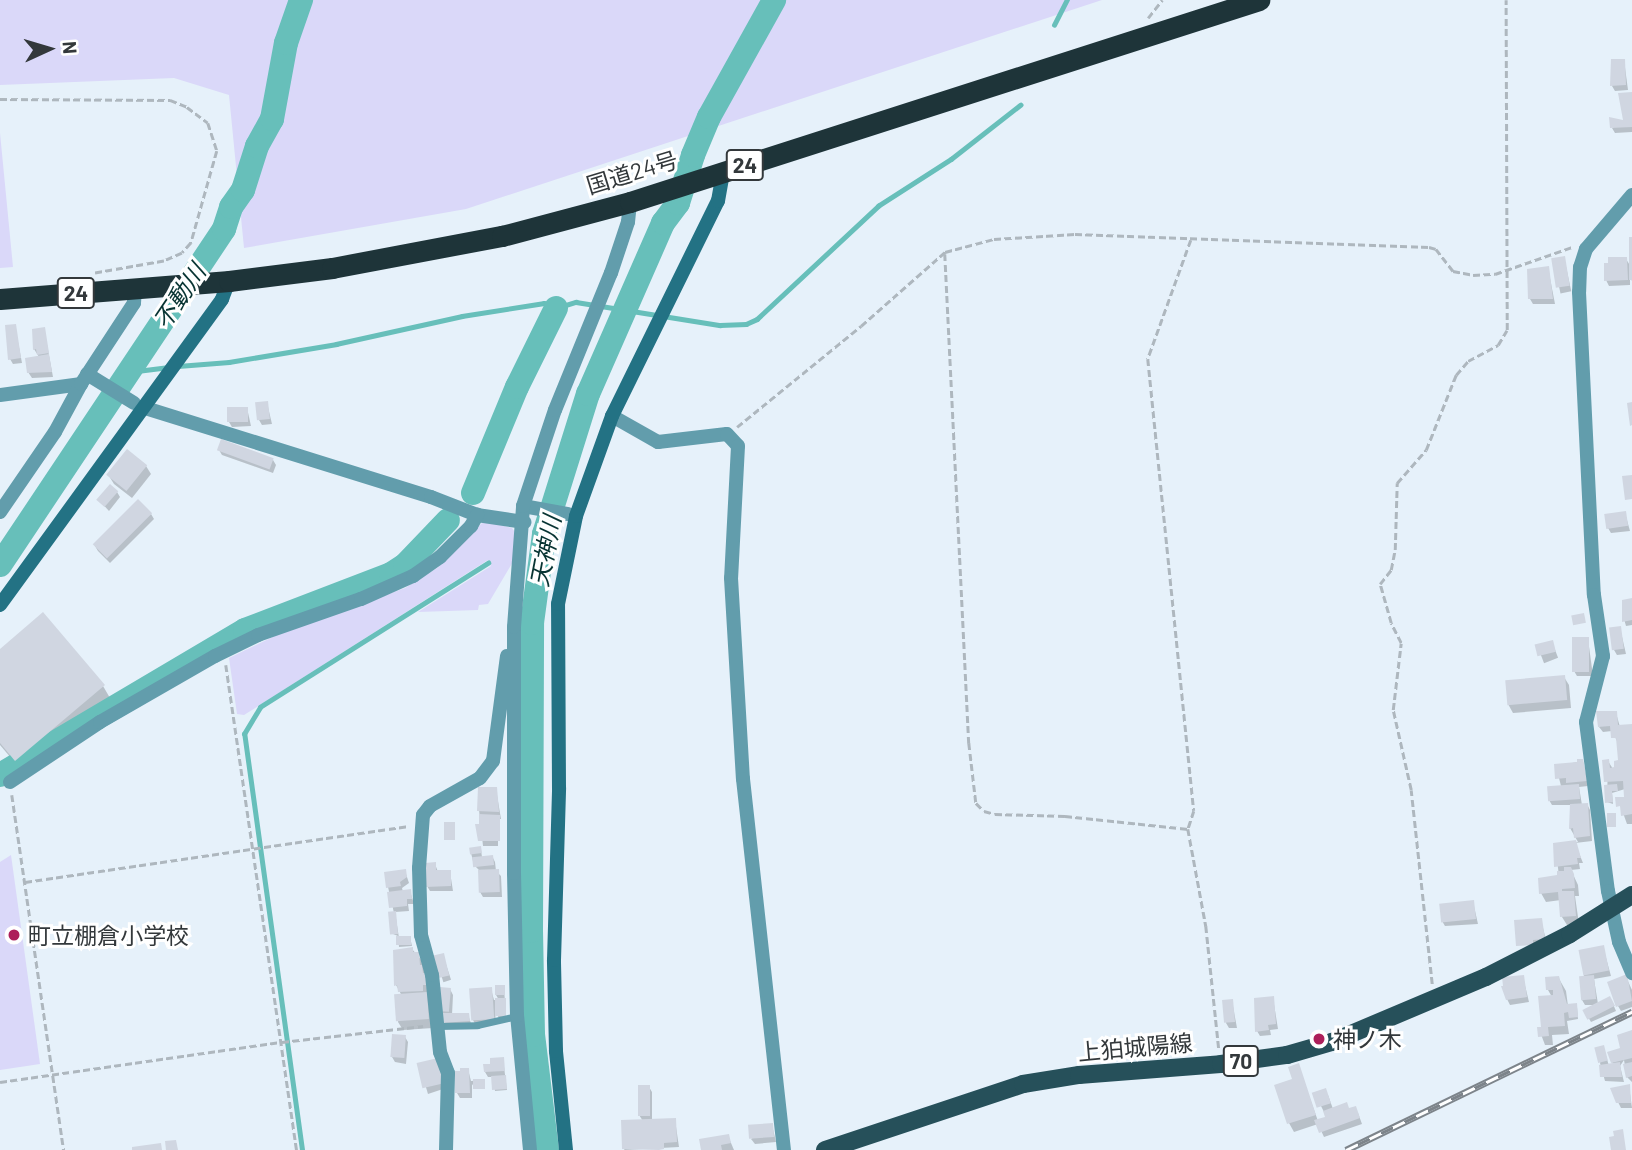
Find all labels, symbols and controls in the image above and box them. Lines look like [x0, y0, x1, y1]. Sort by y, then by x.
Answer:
north arrow [14, 14, 84, 84]
text: N [59, 40, 82, 55]
street label: 国道24号 [583, 145, 681, 199]
road number: 24 [726, 148, 764, 182]
water label: 不動川 [147, 258, 211, 334]
road number: 24 [57, 276, 95, 310]
water label: 天神川 [524, 513, 566, 589]
place label: 町立棚倉小学校 [28, 921, 189, 949]
marker: 町立棚倉小学校 [6, 927, 22, 943]
place label: 神ノ木 [1333, 1025, 1402, 1053]
street label: 上狛城陽線 [1077, 1028, 1193, 1066]
marker: 神ノ木 [1311, 1031, 1327, 1047]
road number: 70 [1222, 1044, 1260, 1078]

